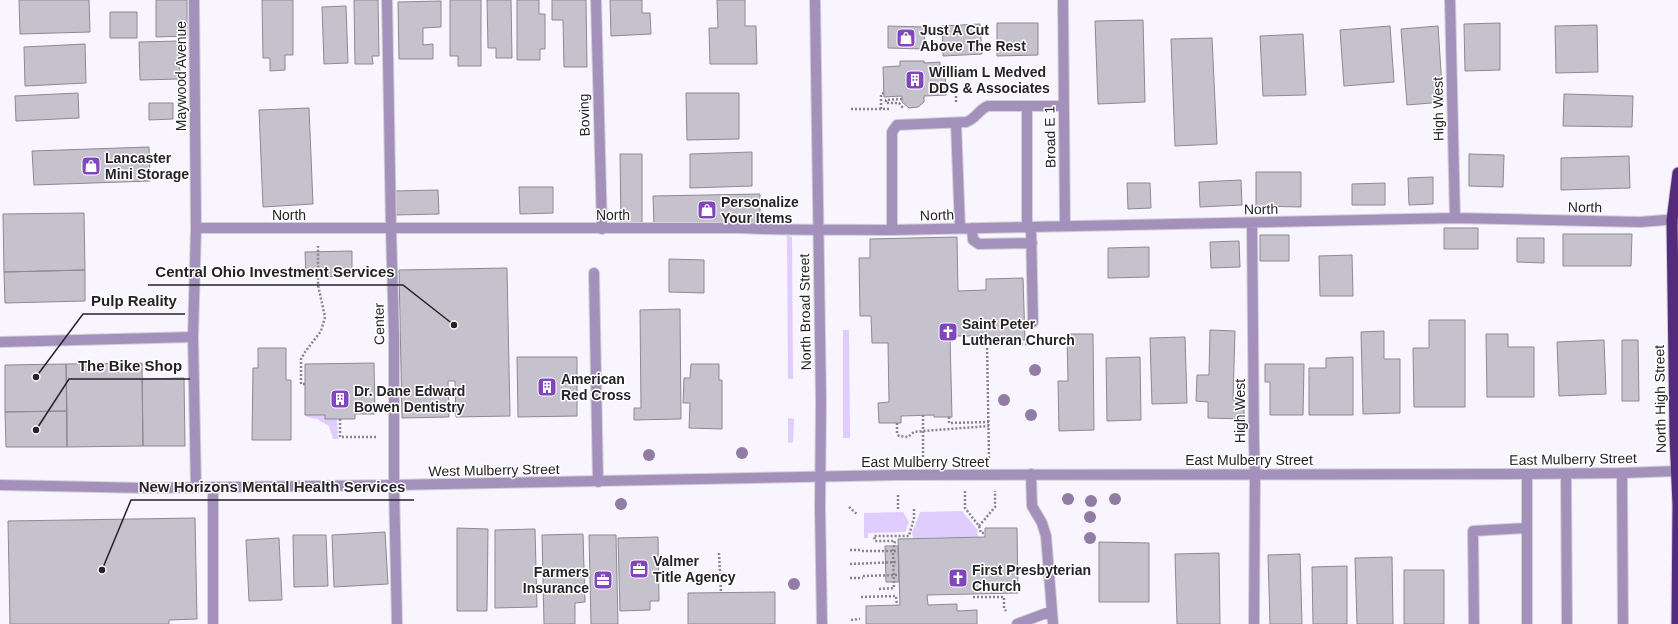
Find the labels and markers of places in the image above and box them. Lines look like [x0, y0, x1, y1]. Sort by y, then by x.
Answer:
place label: Just A Cut Above The Rest [920, 22, 1026, 54]
shop icon: Just A Cut Above The Rest [895, 27, 917, 49]
place label: William L Medved DDS & Associates [929, 64, 1050, 96]
building icon: William L Medved DDS & Associates [904, 69, 926, 91]
place label: Lancaster Mini Storage [105, 150, 189, 182]
shop icon: Lancaster Mini Storage [80, 155, 102, 177]
place label: Personalize Your Items [721, 194, 799, 226]
shop icon: Personalize Your Items [696, 199, 718, 221]
callout: Central Ohio Investment Services [148, 258, 403, 285]
callout: Pulp Reality [83, 287, 185, 314]
place label: Saint Peter Lutheran Church [962, 316, 1075, 348]
church icon: Saint Peter Lutheran Church [937, 321, 959, 343]
callout: The Bike Shop [69, 352, 190, 379]
place label: American Red Cross [561, 371, 631, 403]
building icon: American Red Cross [536, 376, 558, 398]
place label: Dr. Dane Edward Bowen Dentistry [354, 383, 465, 415]
building icon: Dr. Dane Edward Bowen Dentistry [329, 388, 351, 410]
callout: New Horizons Mental Health Services [131, 473, 414, 500]
place label: Valmer Title Agency [653, 553, 736, 585]
office icon: Valmer Title Agency [628, 558, 650, 580]
place label: First Presbyterian Church [972, 562, 1091, 594]
place label: Farmers Insurance [523, 564, 589, 596]
church icon: First Presbyterian Church [947, 567, 969, 589]
office icon: Farmers Insurance [592, 569, 614, 591]

